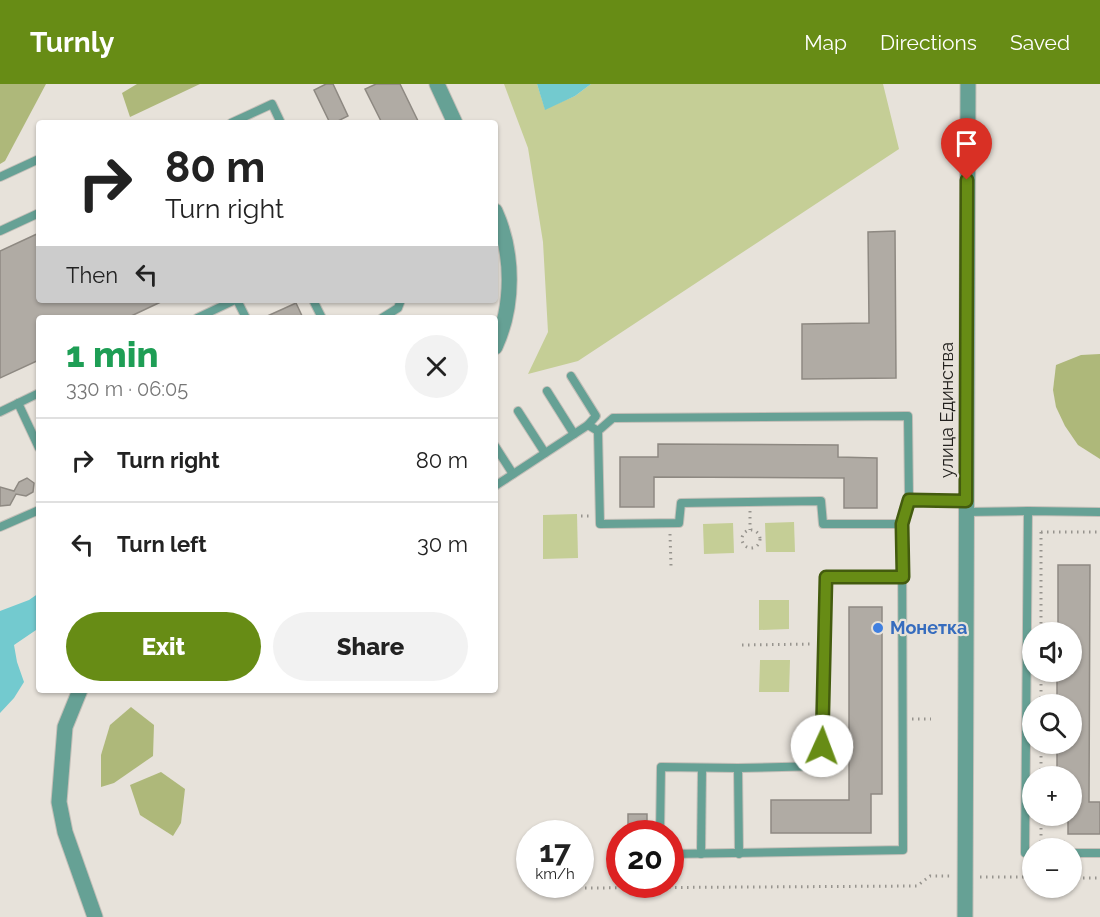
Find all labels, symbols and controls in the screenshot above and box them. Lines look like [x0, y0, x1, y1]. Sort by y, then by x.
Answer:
text: Turnly [30, 26, 114, 59]
text: Map [804, 30, 847, 55]
text: Directions [880, 30, 977, 55]
text: Saved [1010, 30, 1070, 55]
pin [941, 118, 992, 180]
icon: arrive [950, 127, 983, 160]
text: 80 m [165, 143, 265, 192]
icon: right [66, 144, 144, 222]
text: Turn right [165, 193, 284, 224]
icon: left [130, 258, 163, 291]
text: Then [66, 262, 118, 288]
text: 1 min [66, 333, 158, 375]
button: close [405, 335, 468, 398]
street label: улица Единства [936, 342, 957, 478]
text: 330 m · 06:05 [66, 377, 188, 401]
icon: right [66, 444, 99, 477]
text: Turn right [117, 447, 220, 473]
text: 80 m [416, 447, 468, 473]
icon: left [66, 528, 99, 561]
text: Turn left [117, 531, 207, 557]
text: 30 m [417, 531, 468, 557]
button: Exit [66, 612, 261, 681]
button: Share [273, 612, 468, 681]
place label: Монетка [890, 617, 967, 638]
marker: Монетка [871, 621, 885, 635]
map controls [1022, 622, 1082, 898]
button: sound [1022, 622, 1082, 682]
button: search [1022, 694, 1082, 754]
position arrow [790, 714, 854, 778]
button: + [1022, 766, 1082, 826]
speed limit sign: 20 [606, 820, 684, 898]
text: 17 [539, 834, 571, 869]
button: − [1022, 838, 1082, 898]
text: km/h [535, 865, 575, 883]

